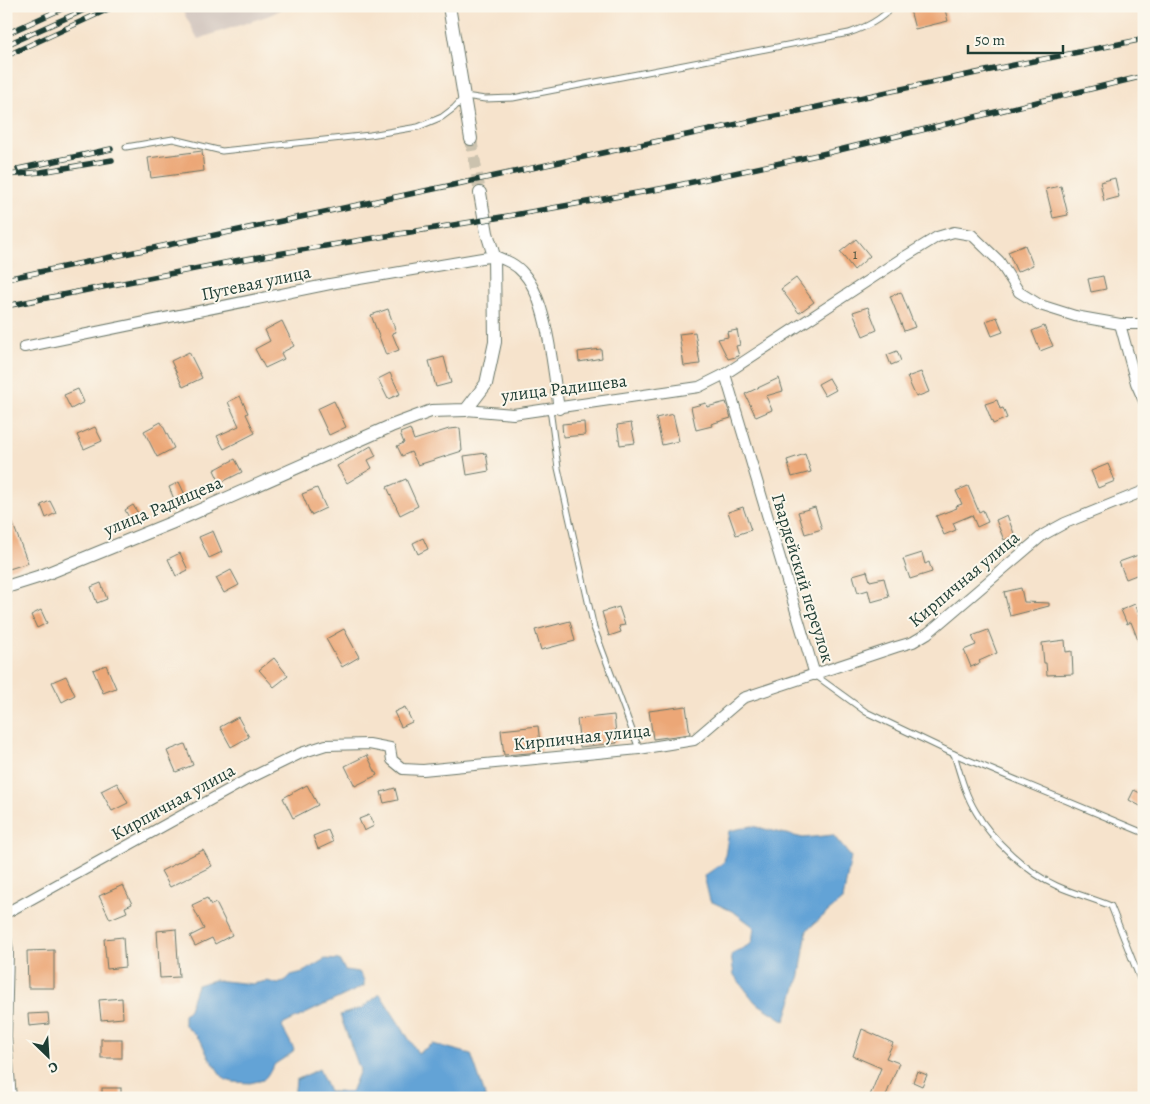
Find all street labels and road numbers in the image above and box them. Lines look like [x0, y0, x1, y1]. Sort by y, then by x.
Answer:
street label: Путевая улица [199, 260, 314, 306]
street label: улица Радищева [499, 368, 629, 408]
street label: улица Радищева [99, 470, 227, 542]
street label: Гвардейский переулок [766, 491, 840, 665]
street label: Кирпичная улица [903, 525, 1025, 633]
street label: Кирпичная улица [512, 718, 653, 756]
street label: Кирпичная улица [107, 758, 240, 846]

